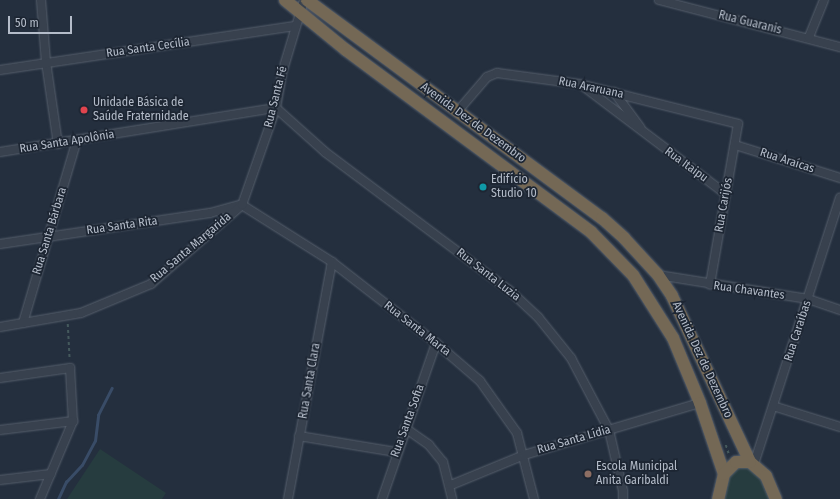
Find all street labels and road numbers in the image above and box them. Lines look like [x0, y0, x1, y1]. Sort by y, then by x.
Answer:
street label: Rua Guaranis [717, 8, 783, 38]
street label: Rua Santa Cecília [105, 35, 191, 61]
street label: Rua Santa Fé [261, 65, 291, 129]
street label: Rua Araruana [557, 74, 625, 102]
street label: Avenida Dez de Dezembro [417, 80, 529, 166]
street label: Rua Santa Apolônia [19, 127, 115, 157]
street label: Rua Itaipu [662, 144, 710, 186]
street label: Rua Araícas [758, 145, 816, 177]
street label: Rua Carijós [712, 177, 736, 233]
street label: Rua Santa Bárbara [30, 186, 70, 276]
street label: Rua Santa Margarida [148, 210, 234, 286]
street label: Rua Santa Rita [86, 214, 158, 238]
street label: Rua Santa Luzia [453, 246, 523, 304]
street label: Rua Chavantes [713, 279, 785, 303]
street label: Rua Santa Marta [381, 299, 453, 359]
street label: Rua Caraíbas [781, 299, 815, 363]
street label: Avenida Dez de Dezembro [669, 300, 735, 420]
street label: Rua Santa Clara [296, 342, 324, 420]
street label: Rua Santa Sofia [388, 383, 428, 459]
street label: Rua Santa Lídia [536, 423, 612, 457]

